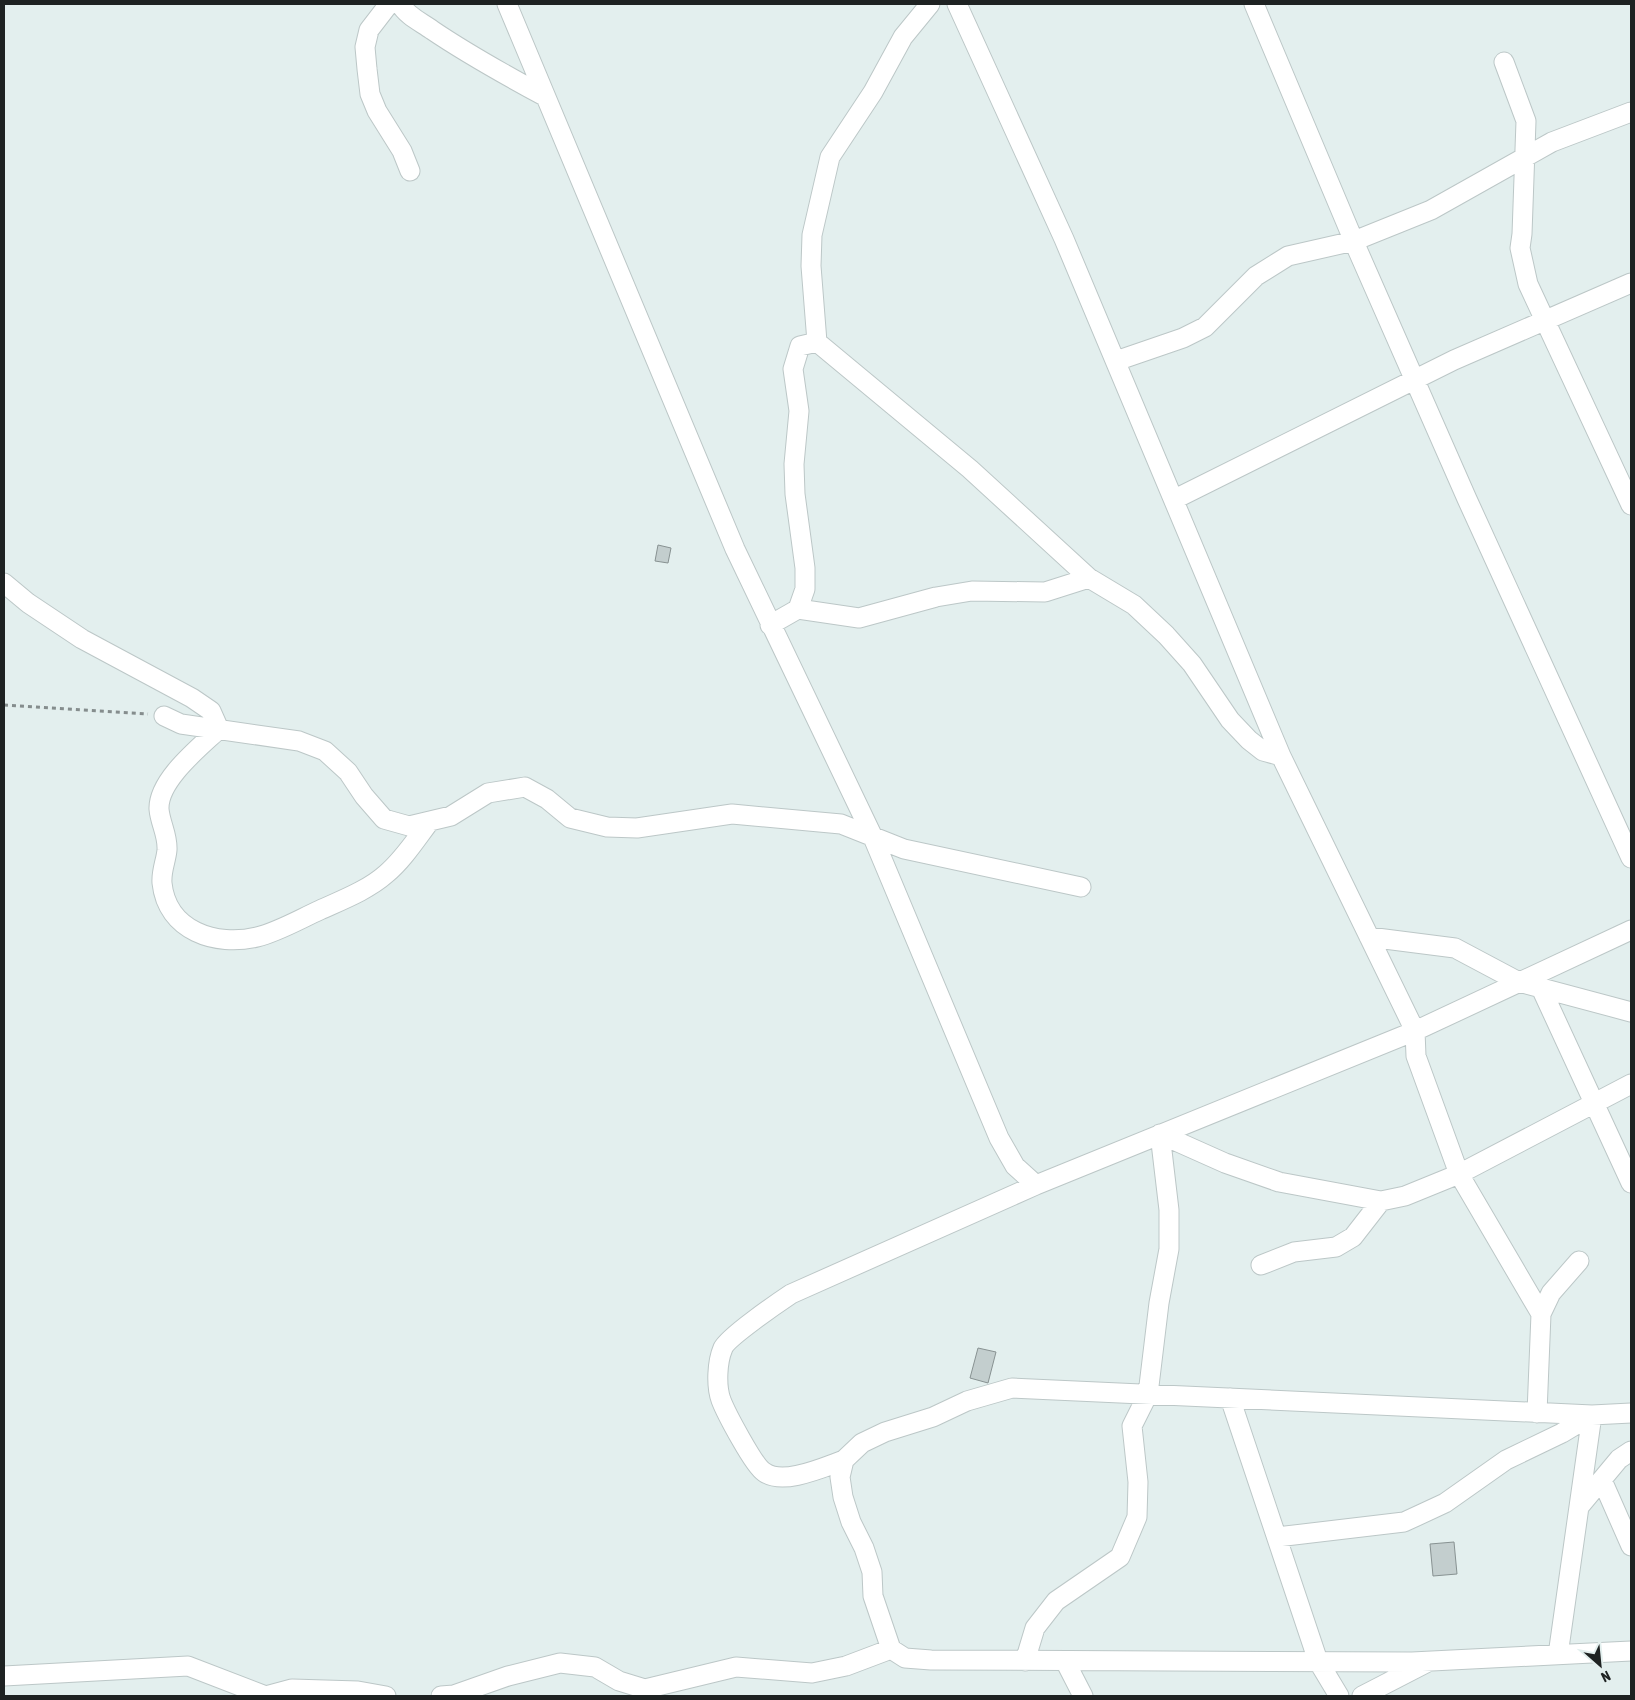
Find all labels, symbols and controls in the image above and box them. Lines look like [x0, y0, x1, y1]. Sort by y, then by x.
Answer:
north arrow [1575, 1640, 1625, 1690]
text: N [1599, 1668, 1613, 1686]

